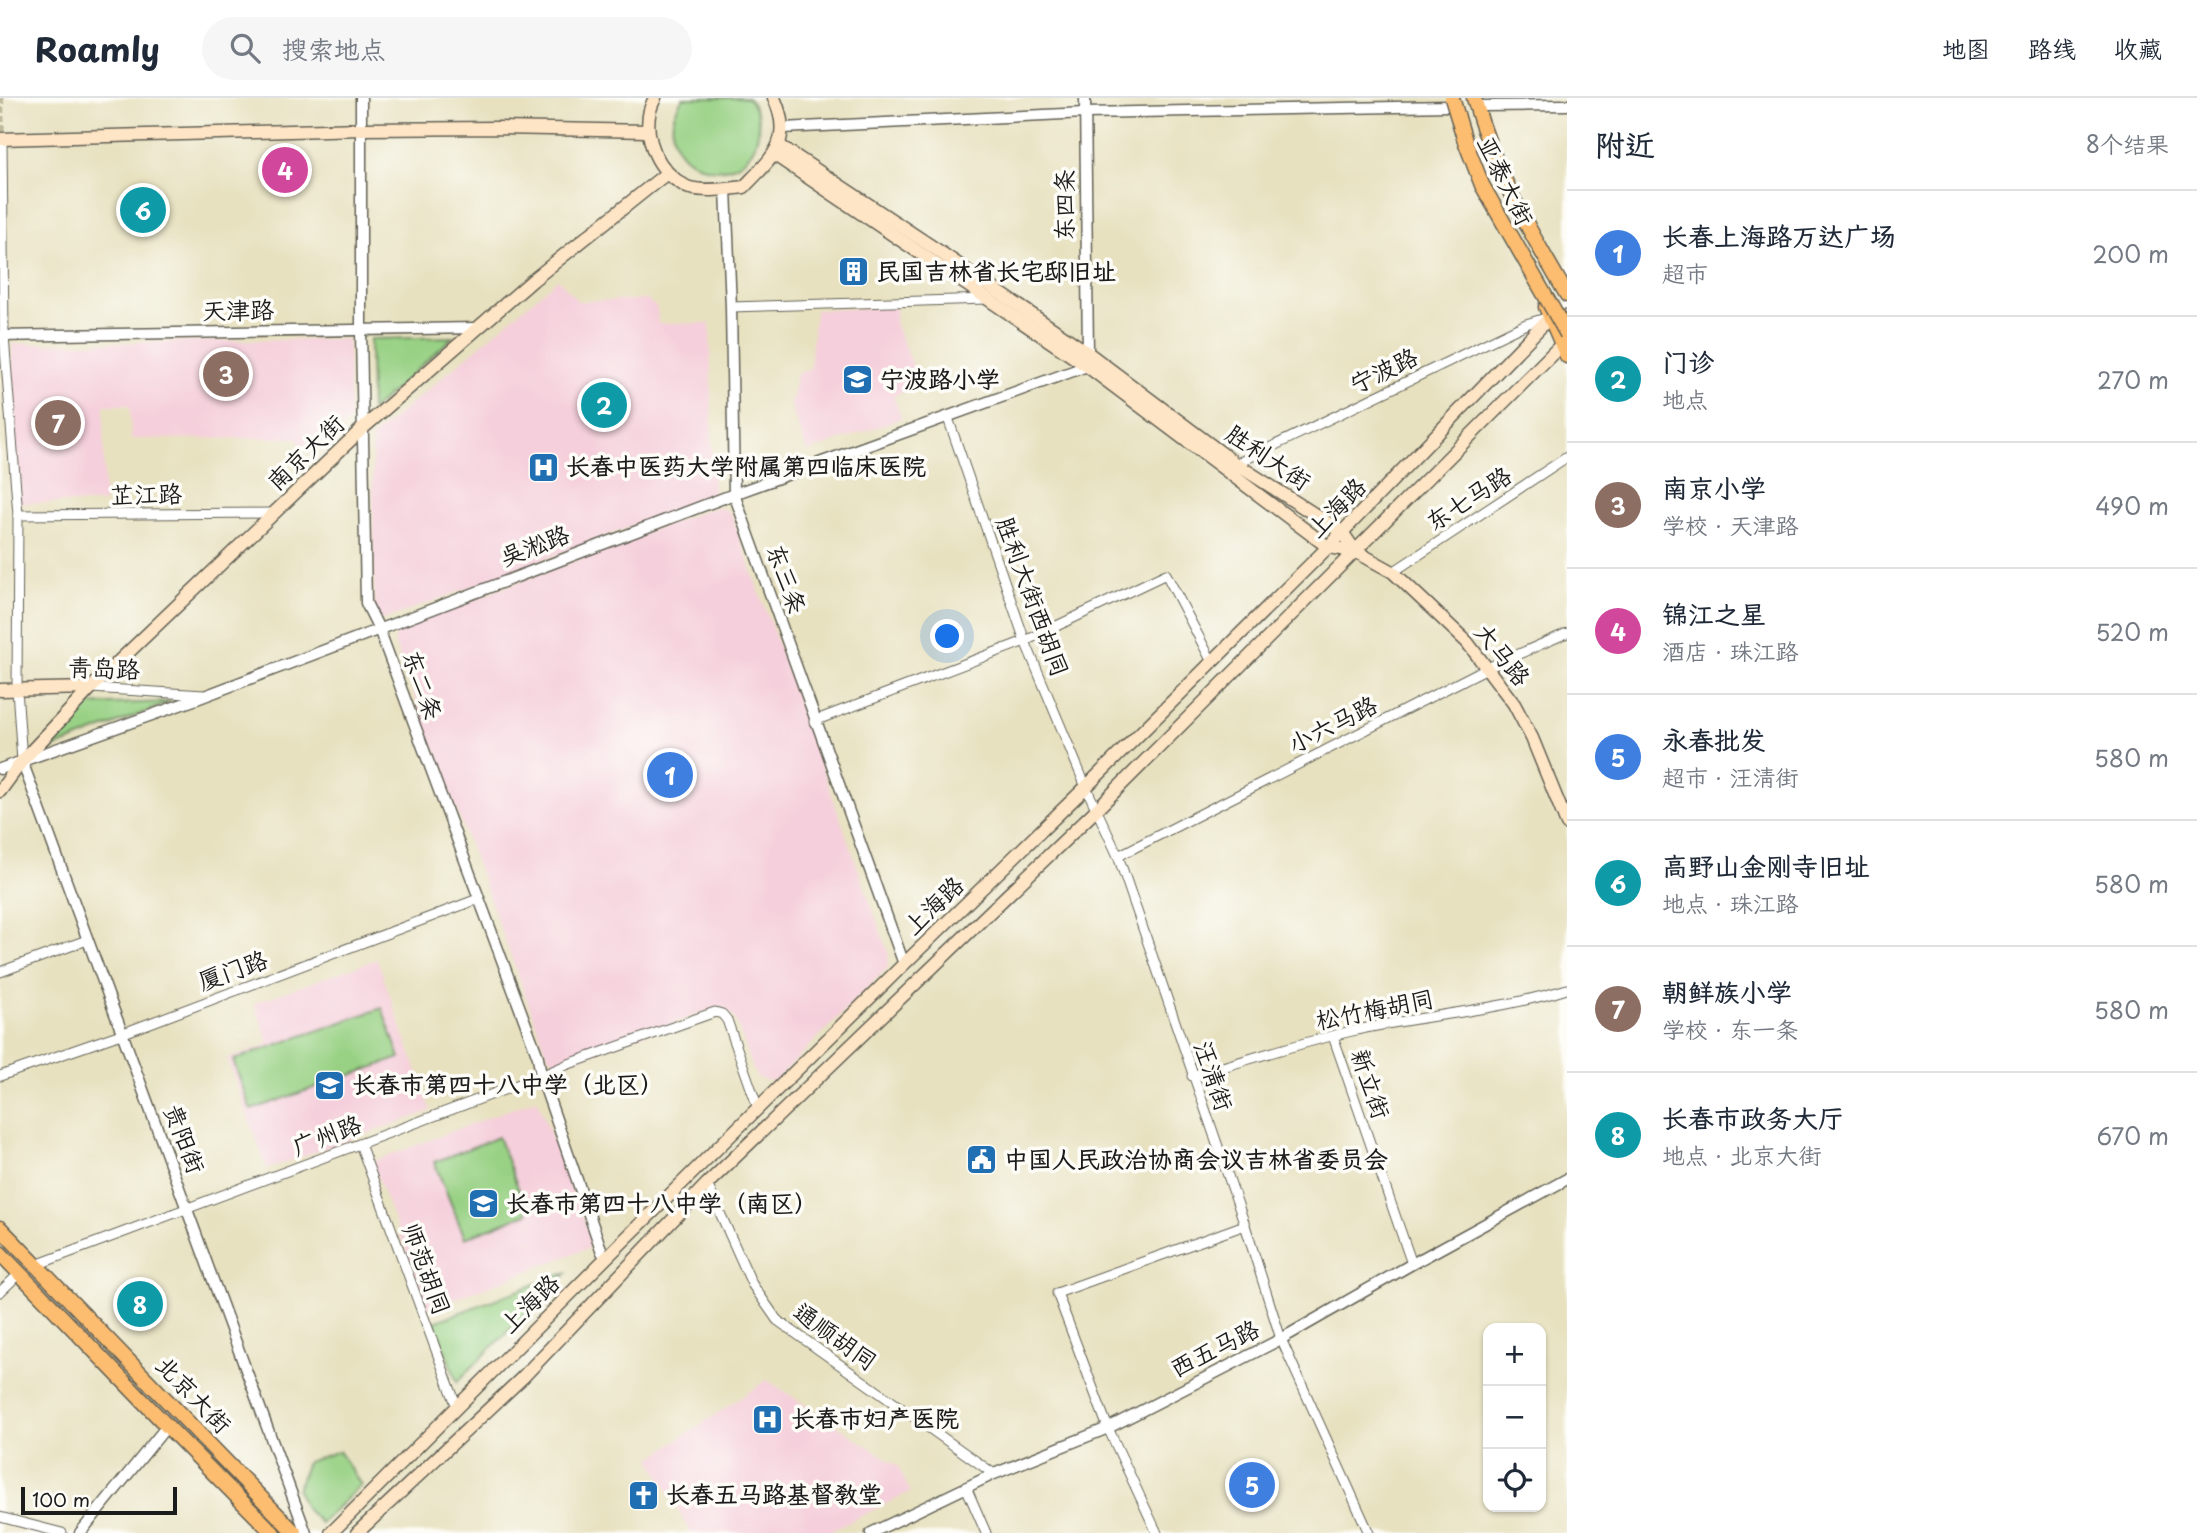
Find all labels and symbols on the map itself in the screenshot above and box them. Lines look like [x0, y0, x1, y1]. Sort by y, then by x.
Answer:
street label: 亚泰大街 [1470, 129, 1544, 231]
pin: 4 [262, 144, 308, 196]
street label: 东四条 [1045, 169, 1081, 241]
pin: 6 [120, 184, 166, 236]
place label: 民国吉林省长宅邸旧址 [876, 252, 1116, 288]
building icon: 民国吉林省长宅邸旧址 [836, 255, 870, 289]
street label: 天津路 [202, 290, 274, 328]
street label: 宁波路 [1343, 337, 1423, 401]
pin: 3 [203, 348, 249, 400]
place label: 宁波路小学 [880, 360, 1000, 396]
school or university icon: 宁波路小学 [840, 363, 874, 397]
pin: 2 [581, 379, 627, 431]
pin: 7 [35, 397, 81, 449]
street label: 南京大街 [258, 405, 352, 498]
street label: 胜利大街 [1219, 415, 1319, 498]
place label: 长春中医药大学附属第四临床医院 [566, 447, 926, 483]
hospital icon: 长春中医药大学附属第四临床医院 [526, 450, 560, 484]
street label: 东七马路 [1418, 456, 1518, 539]
street label: 上海路 [1298, 468, 1374, 545]
street label: 芷江路 [110, 474, 182, 512]
street label: 胜利大街西胡同 [988, 511, 1080, 681]
street label: 吴淞路 [494, 514, 574, 574]
street label: 东三条 [759, 538, 817, 618]
street label: 大马路 [1467, 614, 1540, 693]
your location [930, 619, 964, 653]
street label: 东二条 [395, 644, 453, 724]
street label: 青岛路 [67, 648, 141, 686]
street label: 小六马路 [1281, 685, 1383, 761]
pin: 1 [647, 749, 693, 801]
street label: 上海路 [894, 867, 971, 943]
street label: 厦门路 [192, 940, 272, 998]
street label: 松竹梅胡同 [1312, 979, 1437, 1037]
street label: 汪清街 [1186, 1035, 1244, 1115]
street label: 新立街 [1343, 1043, 1401, 1123]
place label: 长春市第四十八中学（北区） [352, 1065, 664, 1101]
school or university icon: 长春市第四十八中学（北区） [312, 1068, 346, 1102]
street label: 贵阳街 [156, 1098, 216, 1178]
street label: 广州路 [286, 1104, 366, 1164]
place label: 中国人民政治协商会议吉林省委员会 [1004, 1140, 1388, 1176]
public building icon: 中国人民政治协商会议吉林省委员会 [964, 1143, 998, 1177]
place label: 长春市第四十八中学（南区） [506, 1184, 818, 1220]
school or university icon: 长春市第四十八中学（南区） [466, 1187, 500, 1221]
street label: 师范胡同 [395, 1217, 461, 1320]
street label: 上海路 [490, 1264, 567, 1341]
pin: 8 [117, 1278, 163, 1330]
street label: 通顺胡同 [787, 1293, 886, 1378]
street label: 西五马路 [1163, 1309, 1265, 1385]
street label: 北京大街 [148, 1347, 241, 1441]
place label: 长春市妇产医院 [791, 1399, 959, 1435]
hospital icon: 长春市妇产医院 [751, 1402, 785, 1436]
pin: 5 [1229, 1459, 1275, 1511]
place label: 长春五马路基督教堂 [666, 1475, 882, 1511]
church icon: 长春五马路基督教堂 [626, 1478, 660, 1512]
scale bar [21, 1484, 177, 1516]

